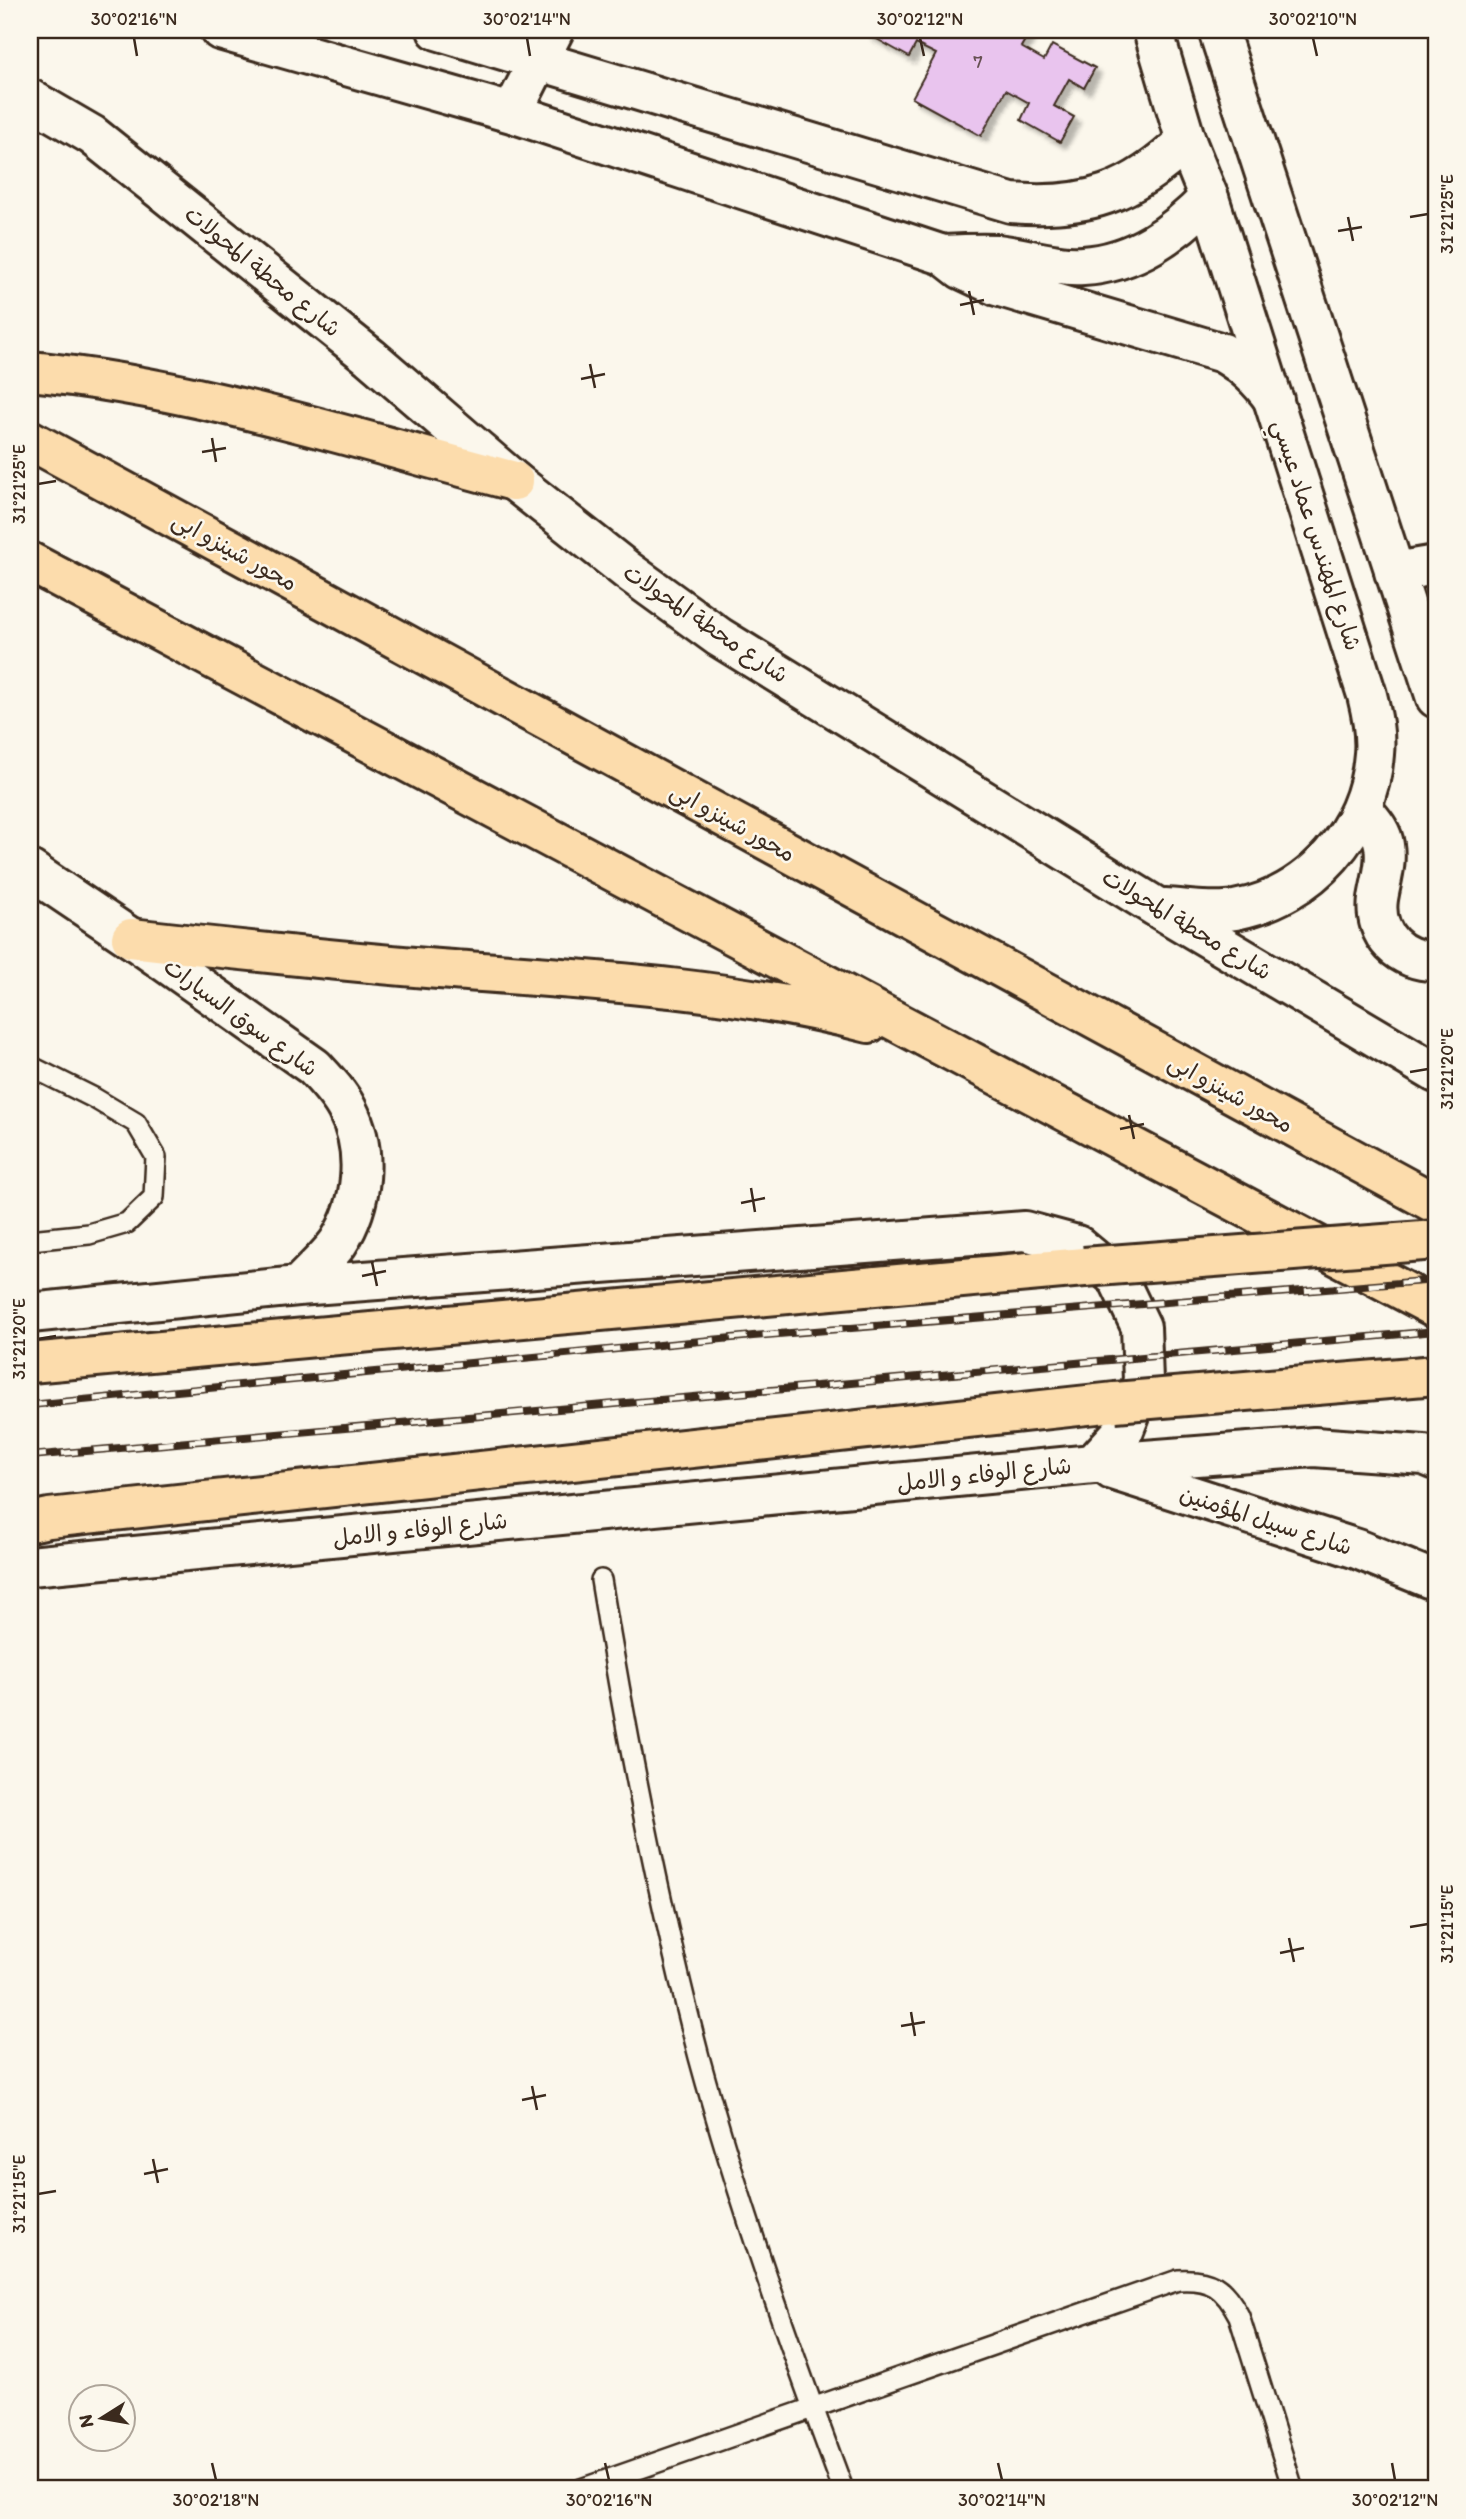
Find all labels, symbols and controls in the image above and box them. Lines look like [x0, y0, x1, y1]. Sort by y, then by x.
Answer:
text: 30°02'16"N [91, 8, 177, 30]
text: 30°02'14"N [483, 8, 571, 30]
text: 30°02'12"N [877, 8, 963, 30]
text: 30°02'10"N [1269, 8, 1357, 30]
house number: 7 [973, 50, 983, 73]
text: 31°21'25"E [1436, 174, 1458, 254]
street label: شارع محطة المحولات [178, 199, 347, 344]
street label: شارع المهندس عماد عيسي [1260, 416, 1368, 656]
text: 31°21'25"E [8, 444, 30, 524]
street label: محور شينزو ابى [167, 505, 302, 598]
street label: شارع محطة المحولات [617, 557, 794, 690]
street label: محور شينزو ابى [665, 776, 800, 869]
street label: شارع محطة المحولات [1096, 862, 1277, 987]
street label: شارع سوق السيارات [157, 952, 324, 1084]
text: 31°21'20"E [1436, 1028, 1458, 1110]
street label: محور شينزو ابى [1163, 1047, 1298, 1140]
text: 31°21'20"E [8, 1298, 30, 1380]
street label: شارع الوفاء و الامل [895, 1451, 1073, 1499]
street label: شارع سبيل المؤمنين [1176, 1479, 1356, 1563]
street label: شارع الوفاء و الامل [331, 1506, 509, 1554]
text: 31°21'15"E [1436, 1884, 1458, 1963]
text: 31°21'15"E [8, 2154, 30, 2233]
north arrow [66, 2382, 136, 2452]
text: N [73, 2413, 98, 2430]
text: 30°02'18"N [172, 2489, 260, 2511]
text: 30°02'16"N [566, 2489, 652, 2511]
text: 30°02'14"N [958, 2489, 1046, 2511]
text: 30°02'12"N [1352, 2489, 1438, 2511]

